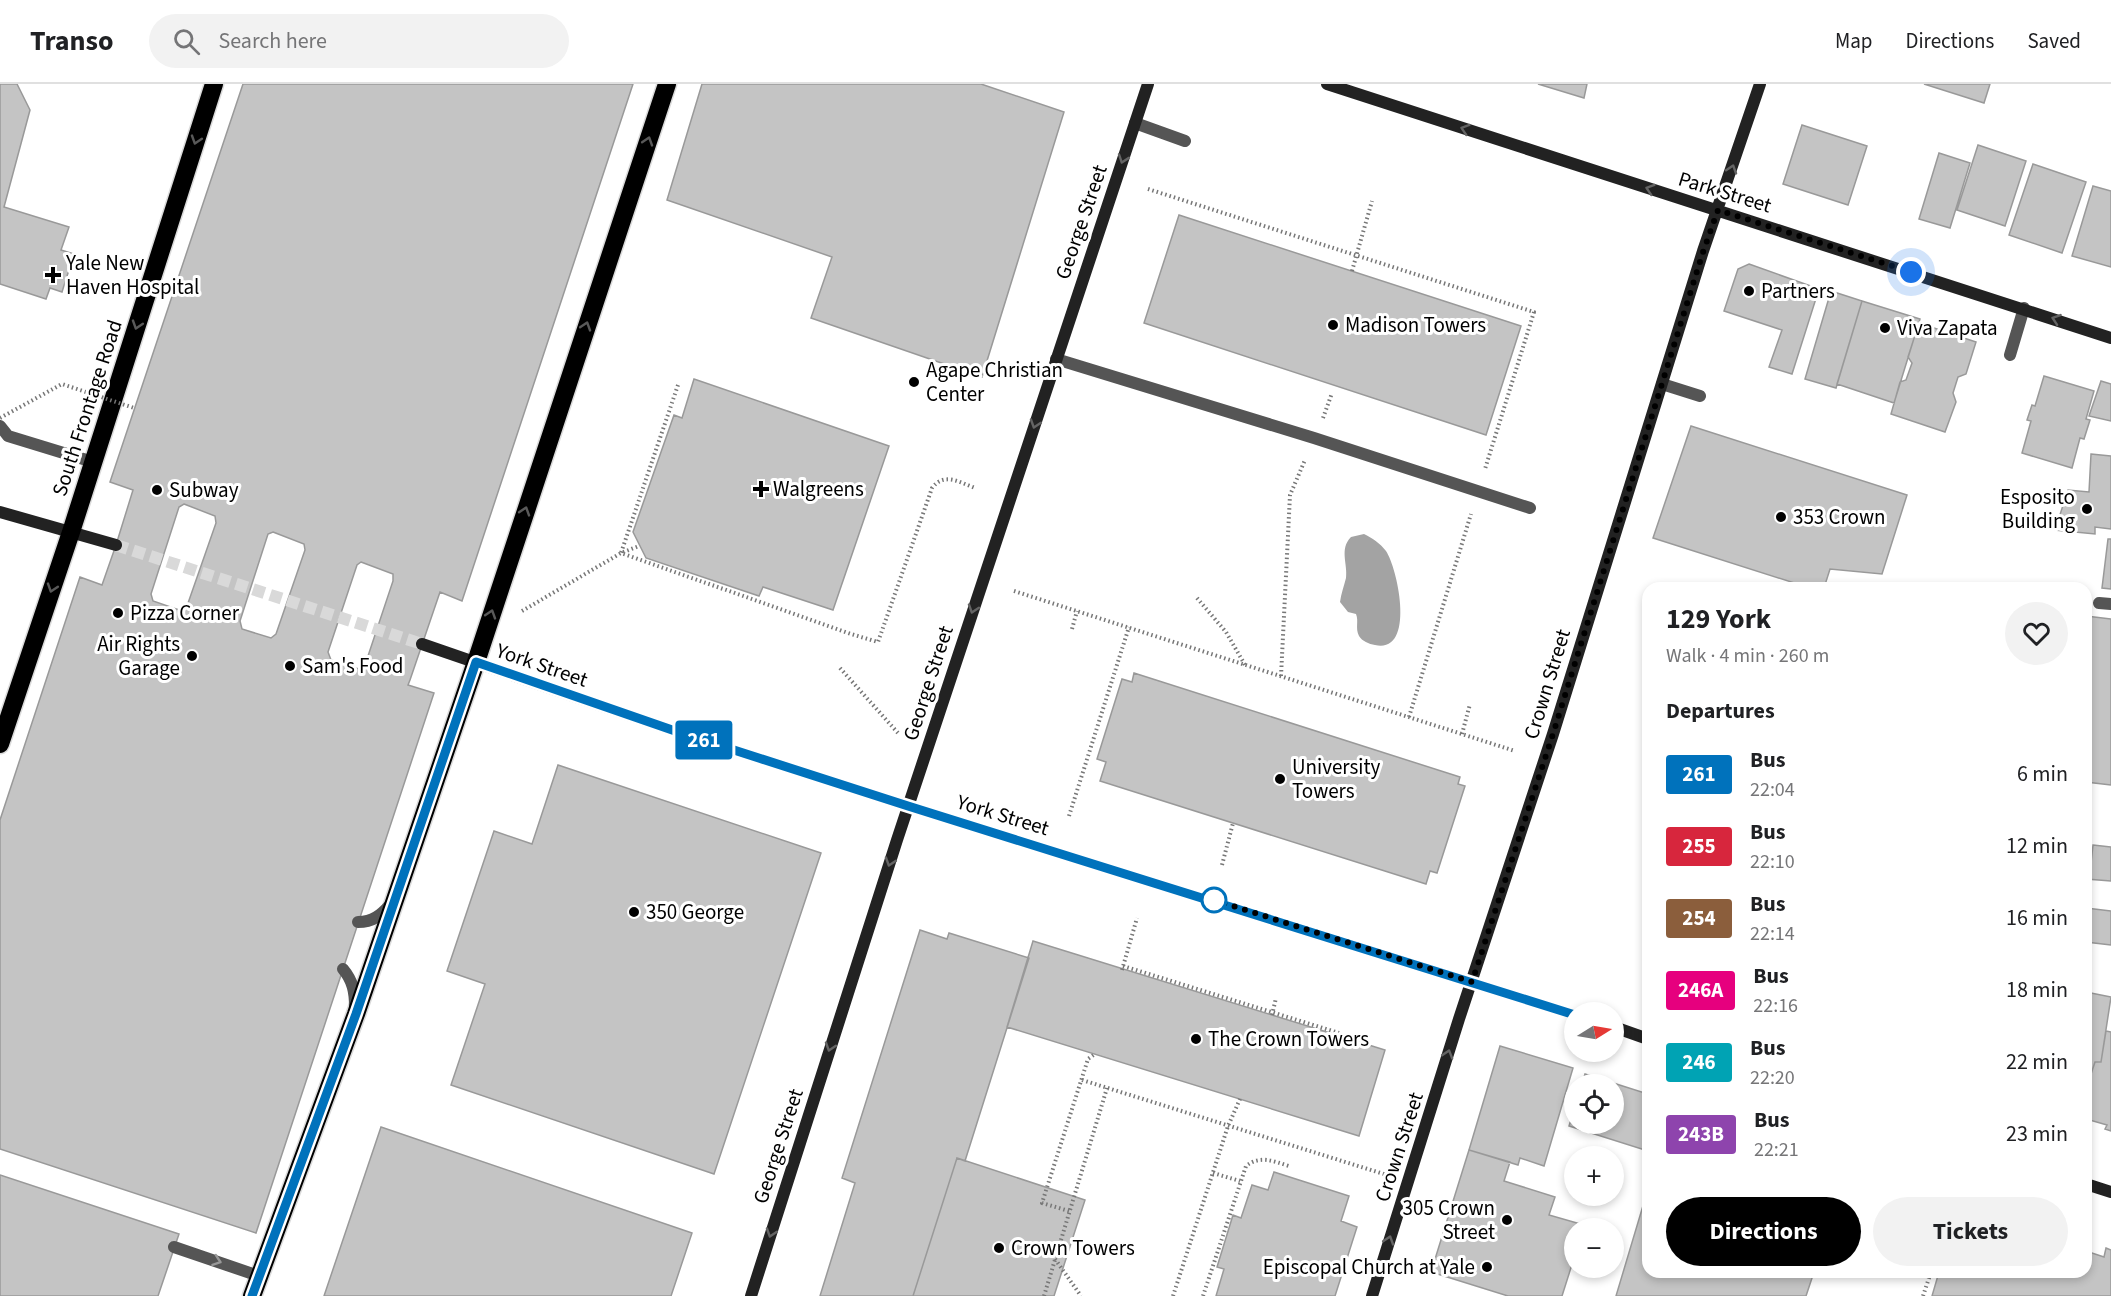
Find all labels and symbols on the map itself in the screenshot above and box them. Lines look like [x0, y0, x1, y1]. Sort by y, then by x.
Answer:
one-way arrow [1460, 123, 1471, 136]
one-way arrow [191, 134, 203, 145]
one-way arrow [640, 136, 653, 147]
one-way arrow [1118, 153, 1130, 164]
street label: George Street [1047, 161, 1115, 283]
street label: Park Street [1675, 164, 1775, 220]
one-way arrow [1725, 164, 1737, 175]
one-way arrow [1645, 184, 1656, 196]
place label: Yale New Haven Hospital [65, 248, 199, 302]
your location [1896, 257, 1926, 287]
marker: Yale New Haven Hospital [44, 266, 62, 284]
place label: Partners [1761, 276, 1835, 306]
marker: Partners [1742, 284, 1756, 298]
place label: Madison Towers [1345, 310, 1486, 340]
place label: Viva Zapata [1897, 313, 1998, 343]
one-way arrow [2051, 314, 2062, 326]
street label: South Frontage Road [44, 316, 130, 500]
marker: Madison Towers [1326, 318, 1340, 332]
one-way arrow [131, 319, 144, 330]
one-way arrow [579, 321, 592, 332]
marker: Viva Zapata [1878, 321, 1892, 335]
place label: Agape Christian Center [926, 355, 1063, 409]
marker: Agape Christian Center [907, 375, 921, 389]
one-way arrow [1030, 418, 1042, 429]
place label: Walgreens [773, 474, 864, 504]
place label: Subway [169, 475, 239, 505]
marker: Walgreens [754, 482, 768, 496]
place label: Esposito Building [2000, 482, 2075, 536]
marker: Subway [150, 483, 164, 497]
place label: 353 Crown [1793, 502, 1885, 532]
marker: Esposito Building [2080, 502, 2094, 516]
one-way arrow [518, 507, 530, 517]
marker: 353 Crown [1774, 510, 1788, 524]
one-way arrow [47, 582, 59, 593]
place label: Pizza Corner [130, 598, 240, 628]
one-way arrow [968, 603, 981, 614]
marker: Pizza Corner [111, 606, 125, 620]
one-way arrow [484, 609, 496, 620]
street label: George Street [895, 622, 961, 744]
street label: Crown Street [1516, 625, 1578, 743]
place label: Air Rights Garage [97, 629, 180, 683]
street label: York Street [491, 635, 592, 695]
marker: Air Rights Garage [185, 649, 199, 663]
place label: Sam's Food [302, 651, 404, 681]
marker: Sam's Food [283, 659, 297, 673]
line badge: 261 [670, 720, 738, 760]
place label: University Towers [1292, 752, 1381, 806]
marker: University Towers [1273, 772, 1287, 786]
street label: York Street [952, 786, 1053, 843]
one-way arrow [885, 856, 897, 867]
unlabelled marker [1201, 887, 1227, 913]
place label: 350 George [646, 897, 744, 927]
marker: 350 George [627, 905, 641, 919]
north arrow [1564, 1002, 1624, 1062]
place label: The Crown Towers [1208, 1024, 1369, 1054]
marker: The Crown Towers [1189, 1032, 1203, 1046]
one-way arrow [825, 1041, 838, 1052]
one-way arrow [1441, 1049, 1453, 1060]
street label: George Street [745, 1085, 811, 1207]
street label: Crown Street [1367, 1088, 1431, 1206]
place label: 305 Crown Street [1403, 1193, 1495, 1247]
marker: 305 Crown Street [1500, 1213, 1514, 1227]
one-way arrow [766, 1227, 778, 1238]
place label: Crown Towers [1011, 1233, 1135, 1263]
one-way arrow [1382, 1235, 1395, 1246]
marker: Crown Towers [992, 1241, 1006, 1255]
place label: Episcopal Church at Yale [1263, 1252, 1475, 1282]
one-way arrow [211, 1254, 222, 1267]
marker: Episcopal Church at Yale [1480, 1260, 1494, 1274]

